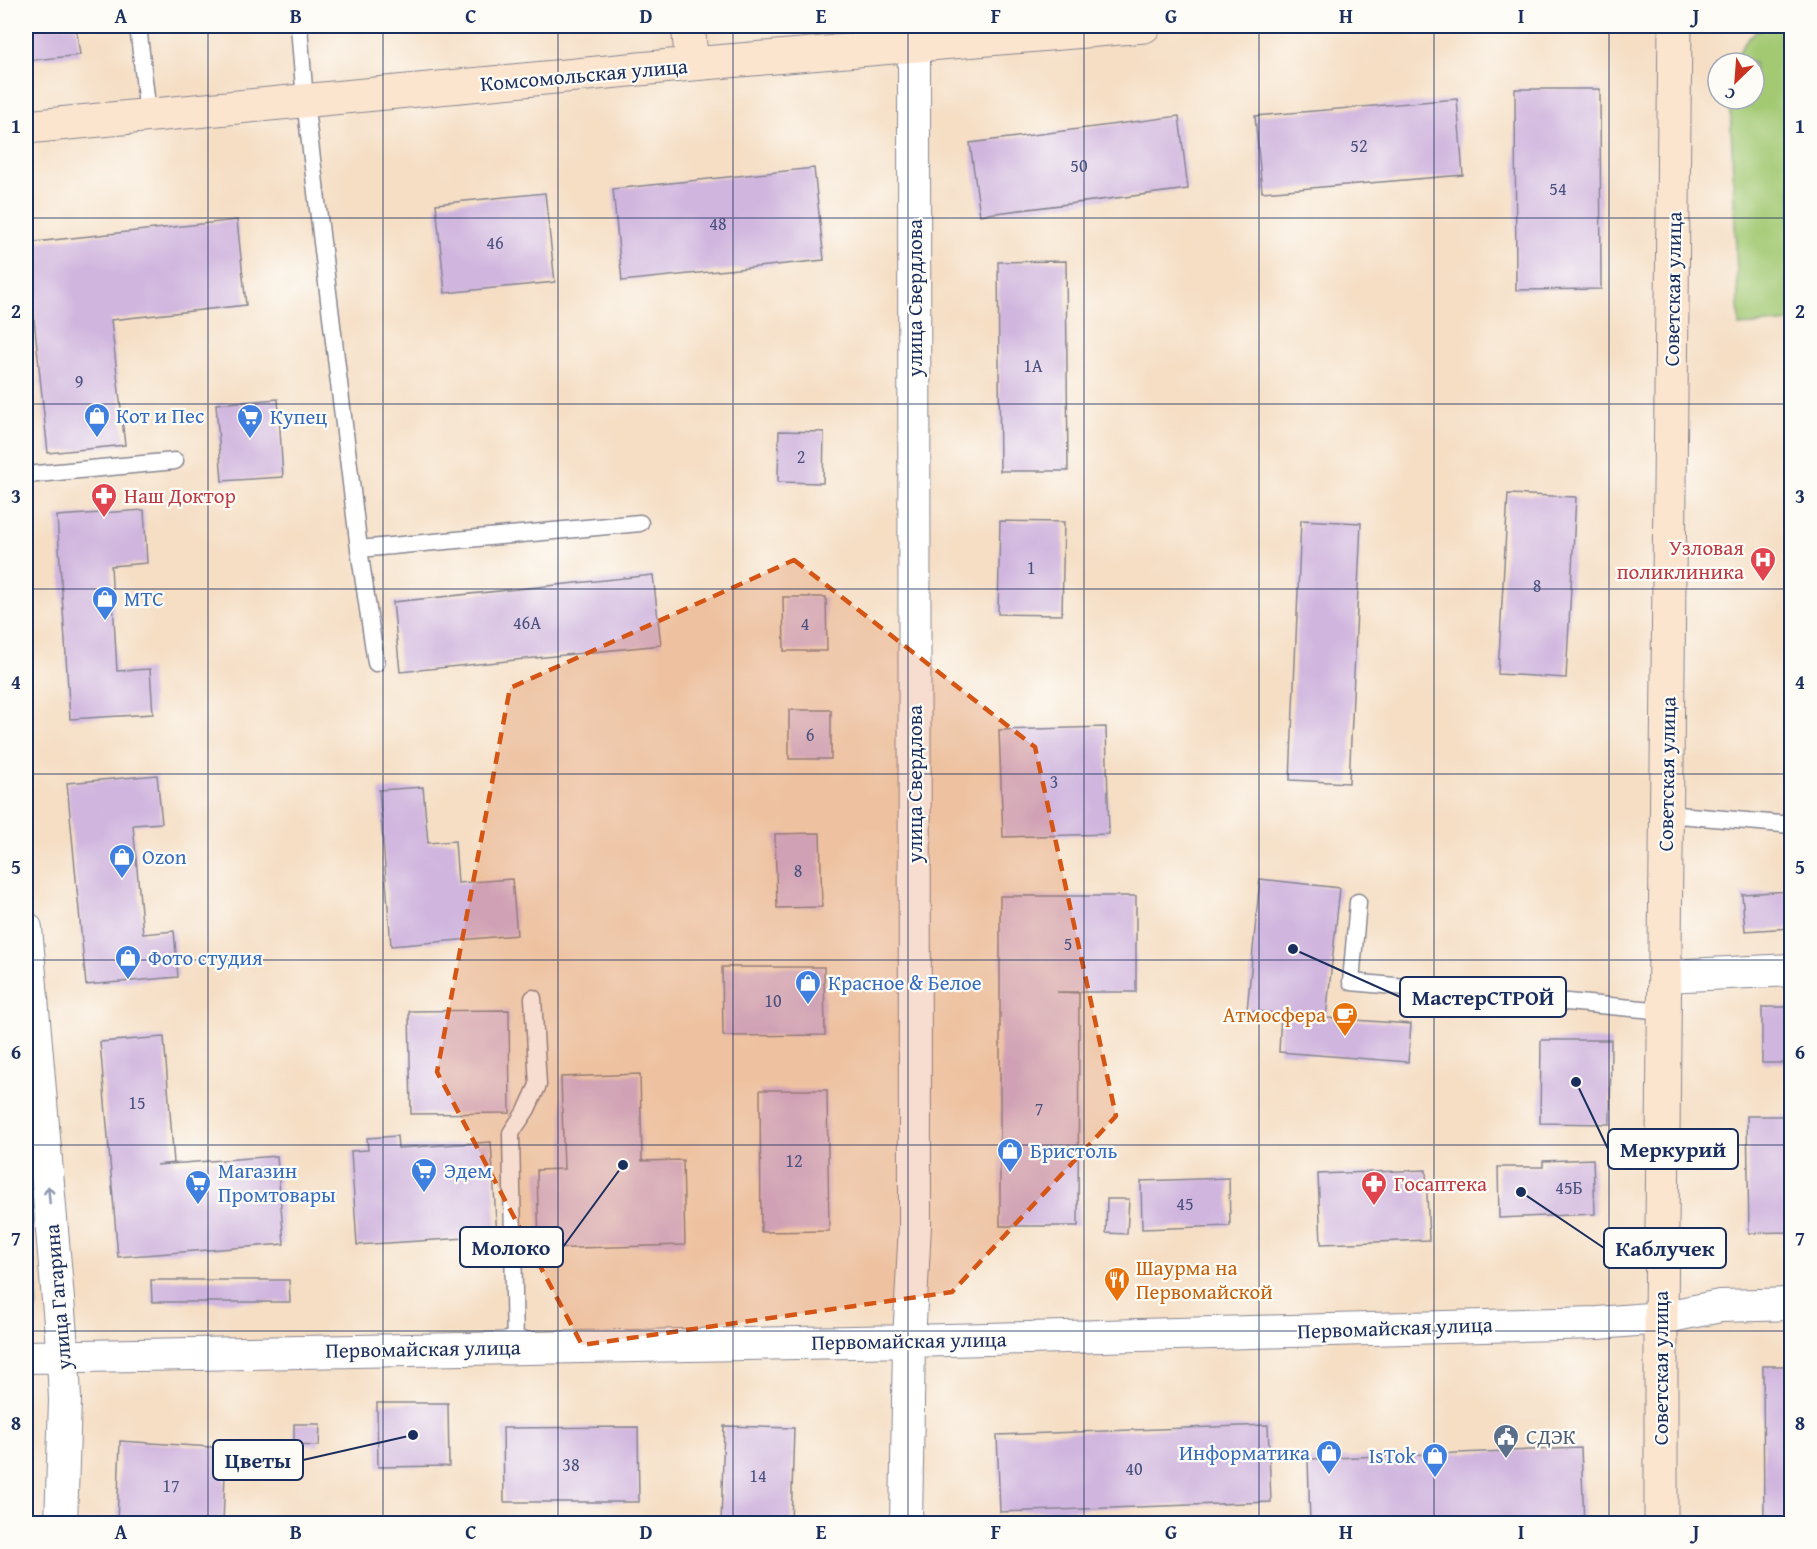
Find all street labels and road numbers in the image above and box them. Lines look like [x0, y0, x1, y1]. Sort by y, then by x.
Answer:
street label: Комсомольская улица [479, 50, 689, 99]
street label: Советская улица [1656, 211, 1689, 367]
street label: улица Свердлова [899, 219, 930, 378]
street label: Советская улица [1650, 696, 1683, 852]
street label: улица Свердлова [899, 705, 930, 864]
street label: улица Гагарина [36, 1223, 79, 1372]
street label: Советская улица [1645, 1291, 1676, 1445]
street label: Первомайская улица [1297, 1309, 1493, 1346]
street label: Первомайская улица [811, 1323, 1007, 1358]
street label: Первомайская улица [325, 1331, 521, 1366]

